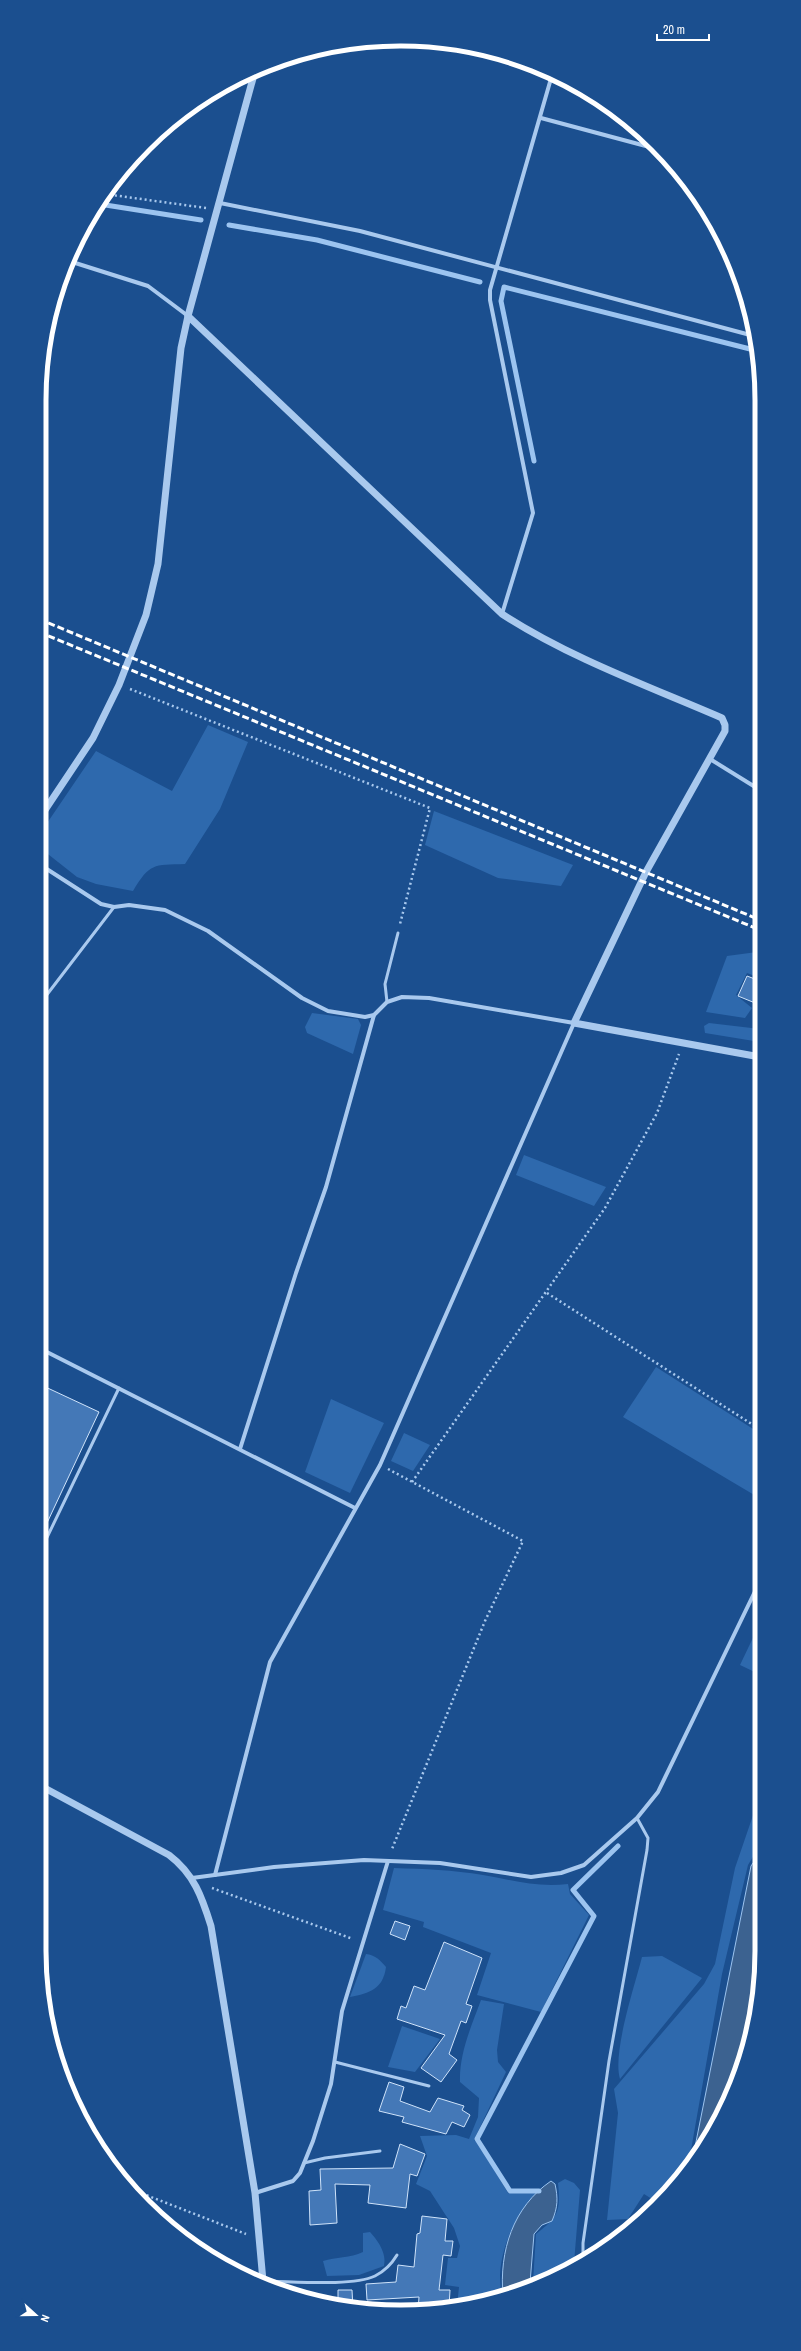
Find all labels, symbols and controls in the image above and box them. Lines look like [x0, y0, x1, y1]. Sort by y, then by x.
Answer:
scale bar [657, 16, 709, 42]
text: 20 m [663, 22, 685, 38]
north arrow [16, 2295, 56, 2335]
text: N [38, 2313, 53, 2324]

